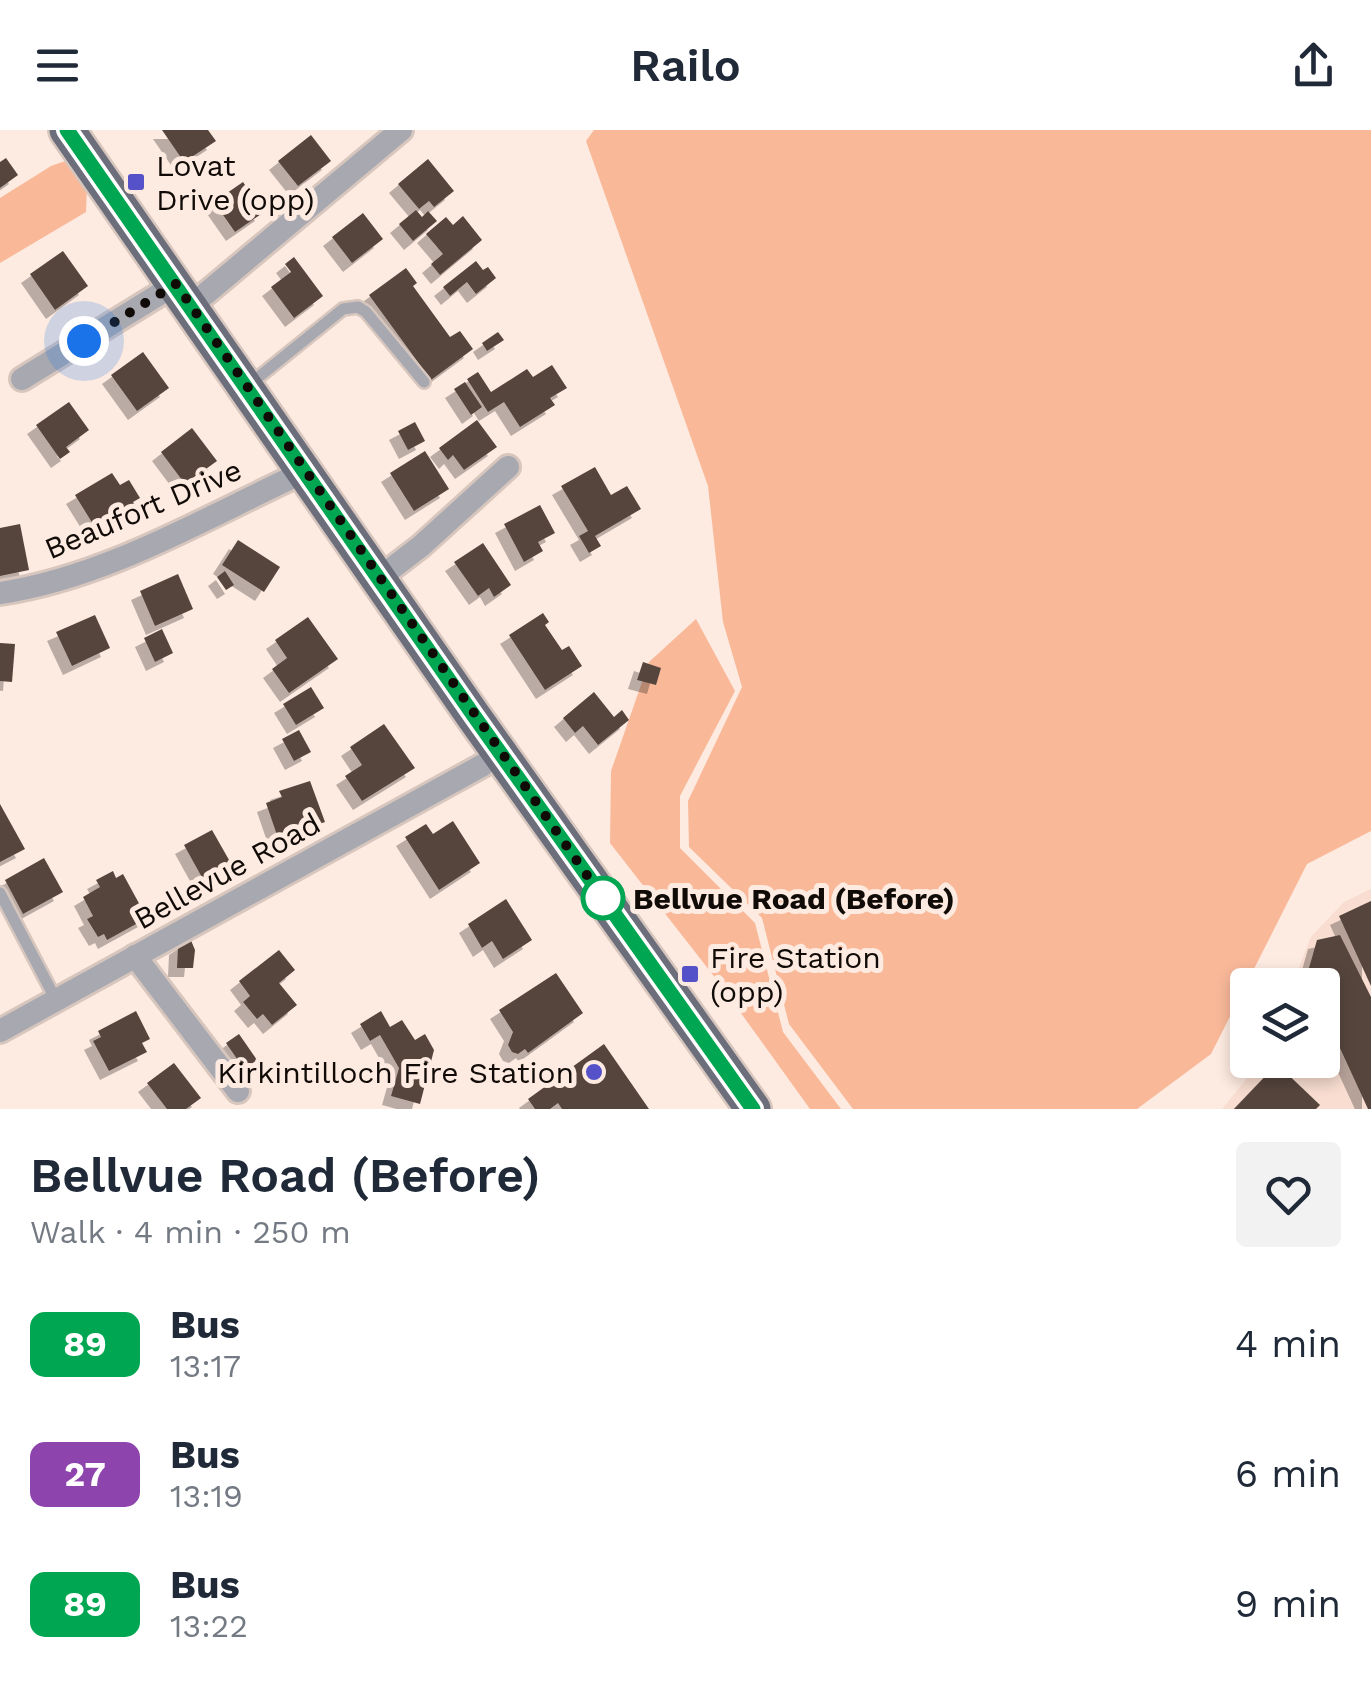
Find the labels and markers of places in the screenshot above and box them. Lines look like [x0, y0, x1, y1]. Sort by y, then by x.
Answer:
place label: Lovat Drive (opp) [156, 148, 314, 217]
marker: Lovat Drive (opp) [125, 171, 147, 193]
marker: Bellvue Road (Before) [582, 877, 624, 919]
place label: Bellvue Road (Before) [633, 881, 955, 916]
place label: Fire Station (opp) [710, 940, 881, 1009]
marker: Fire Station (opp) [679, 963, 701, 985]
place label: Kirkintilloch Fire Station [217, 1055, 574, 1090]
marker: Kirkintilloch Fire Station [583, 1061, 605, 1083]

